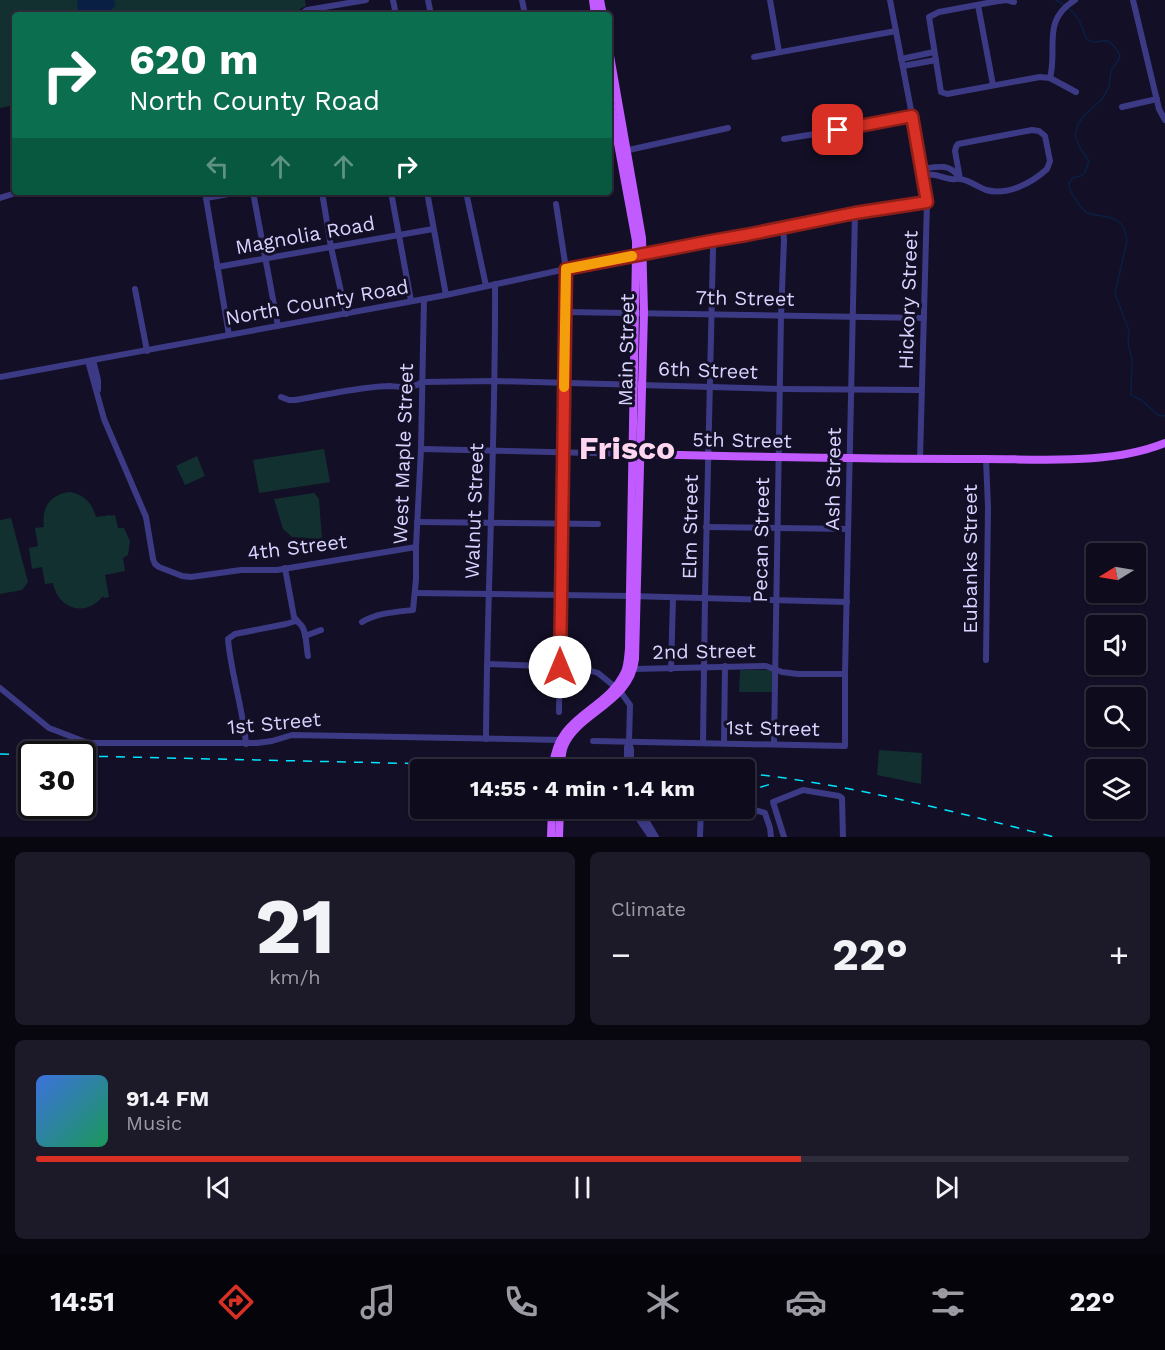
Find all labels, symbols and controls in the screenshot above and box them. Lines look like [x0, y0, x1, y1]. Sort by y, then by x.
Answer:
text: 620 m [129, 35, 259, 84]
icon: right [30, 36, 108, 114]
text: North County Road [129, 85, 380, 117]
pin [812, 104, 863, 155]
icon: arrive [821, 113, 854, 146]
icon: left [201, 150, 234, 183]
icon: ahead [264, 150, 297, 183]
icon: ahead [327, 150, 360, 183]
icon: right [390, 150, 423, 183]
street label: Magnolia Road [233, 211, 377, 259]
street label: Hickory Street [894, 229, 922, 370]
street label: North County Road [223, 274, 411, 330]
street label: 7th Street [695, 285, 795, 311]
street label: Main Street [613, 293, 639, 407]
street label: 6th Street [658, 356, 759, 384]
street label: West Maple Street [388, 362, 418, 545]
street label: 5th Street [692, 427, 793, 453]
street label: Ash Street [820, 427, 846, 531]
district label: Frisco [579, 429, 675, 467]
street label: Walnut Street [460, 442, 488, 579]
street label: Elm Street [677, 474, 703, 580]
street label: Pecan Street [748, 476, 774, 603]
street label: Eubanks Street [958, 484, 982, 634]
street label: 4th Street [246, 529, 349, 565]
north arrow [1086, 543, 1146, 603]
map controls [1086, 543, 1146, 819]
button: sound [1086, 615, 1146, 675]
position arrow [528, 635, 592, 699]
street label: 2nd Street [652, 638, 757, 664]
button: search [1086, 687, 1146, 747]
street label: 1st Street [226, 707, 322, 739]
street label: 1st Street [726, 715, 821, 741]
speed limit sign: 30 [18, 741, 96, 819]
button: layers [1086, 759, 1146, 819]
text: 14:55 · 4 min · 1.4 km [470, 776, 695, 801]
text: 21 [255, 880, 335, 972]
text: Climate [611, 897, 686, 921]
text: 22° [832, 928, 908, 981]
text: − [611, 935, 631, 974]
text: + [1109, 935, 1129, 974]
text: km/h [269, 965, 321, 989]
text: 91.4 FM [126, 1086, 209, 1111]
text: Music [126, 1111, 182, 1135]
icon: previous [202, 1171, 235, 1204]
icon: pause [566, 1171, 599, 1204]
icon: next [930, 1171, 963, 1204]
icon: directions [215, 1281, 257, 1323]
icon: music [357, 1281, 399, 1323]
icon: phone [500, 1281, 542, 1323]
icon: climate [642, 1281, 684, 1323]
icon: car [785, 1281, 827, 1323]
icon: filters [927, 1281, 969, 1323]
text: 14:51 [50, 1286, 115, 1318]
text: 22° [1069, 1286, 1115, 1318]

